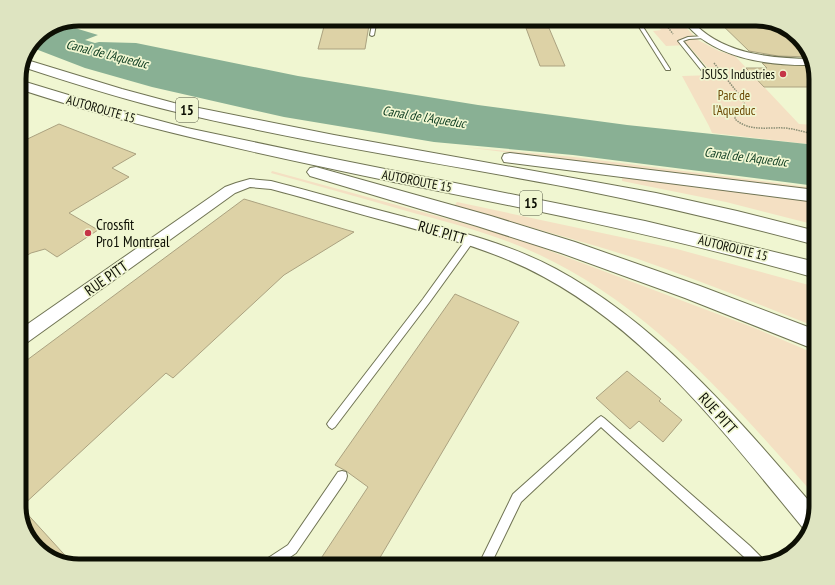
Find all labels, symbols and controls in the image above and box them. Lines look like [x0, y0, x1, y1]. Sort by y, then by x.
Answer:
water label: Canal de l'Aqueduc [64, 36, 151, 73]
place label: JSUSS Industries [701, 66, 775, 83]
marker: JSUSS Industries [778, 69, 788, 79]
park label: Parc de l'Aqueduc [713, 87, 756, 119]
street label: AUTOROUTE 15 [65, 91, 137, 127]
road number: 15 [176, 98, 198, 122]
water label: Canal de l'Aqueduc [381, 102, 468, 132]
water label: Canal de l'Aqueduc [703, 143, 790, 171]
street label: AUTOROUTE 15 [381, 166, 453, 196]
road number: 15 [520, 191, 542, 215]
place label: Crossfit Pro1 Montreal [96, 215, 170, 251]
street label: RUE PITT [416, 216, 468, 248]
marker: Crossfit Pro1 Montreal [83, 228, 93, 238]
street label: AUTOROUTE 15 [696, 231, 770, 265]
street label: RUE PITT [81, 256, 132, 300]
street label: RUE PITT [695, 389, 742, 438]

